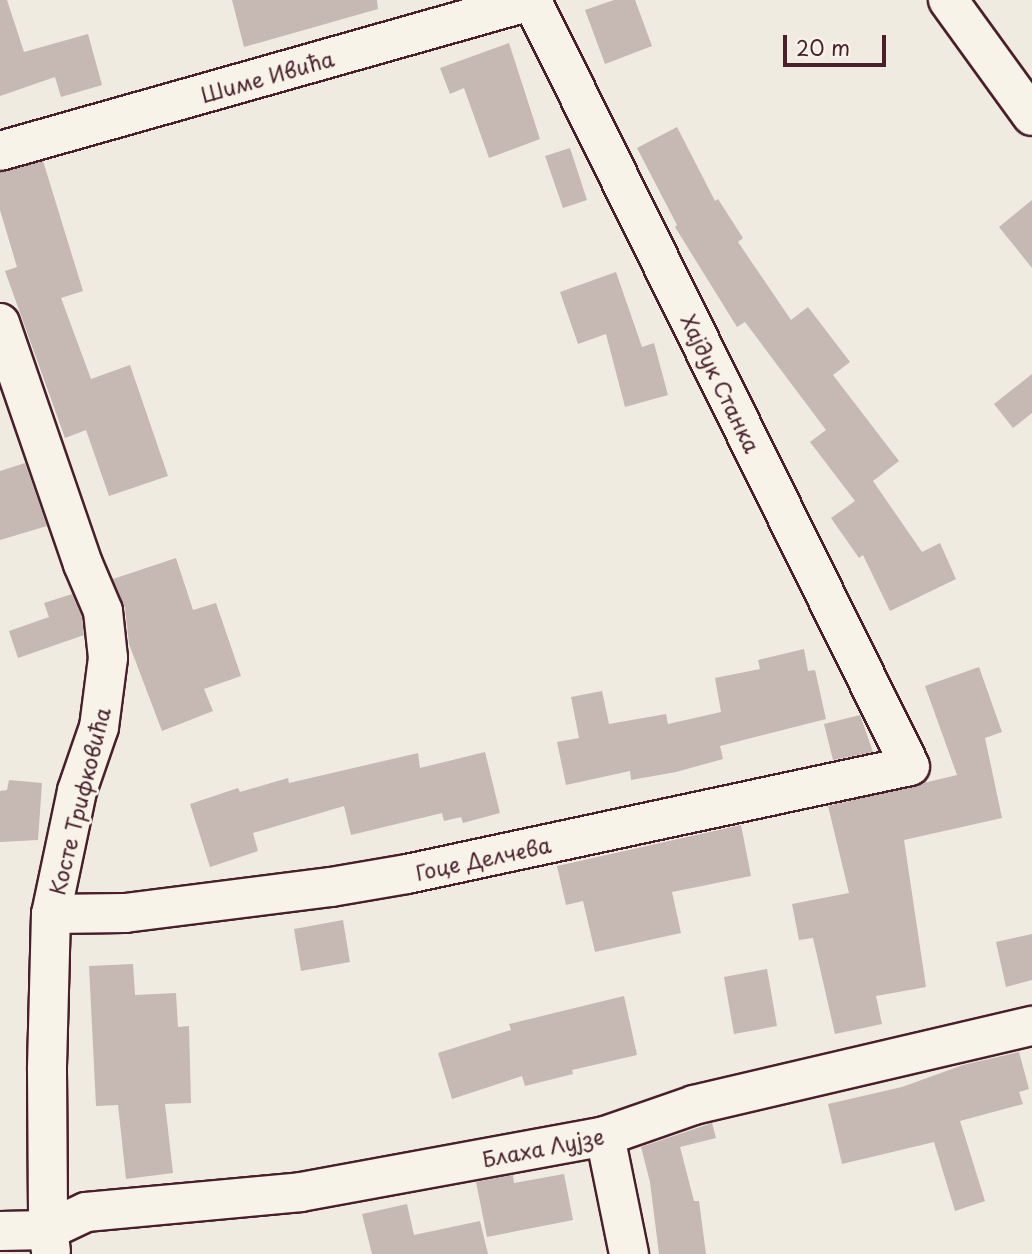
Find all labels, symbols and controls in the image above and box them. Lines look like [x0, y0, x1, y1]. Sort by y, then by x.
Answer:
scale bar [787, 21, 890, 65]
text: 20 m [796, 31, 850, 63]
street label: Шиме Ивића [198, 45, 336, 107]
street label: Хајдук Станка [676, 309, 766, 457]
street label: Косте Трифковића [44, 705, 114, 897]
street label: Гоце Делчева [412, 831, 554, 885]
street label: Блаха Лујзе [479, 1123, 607, 1171]

